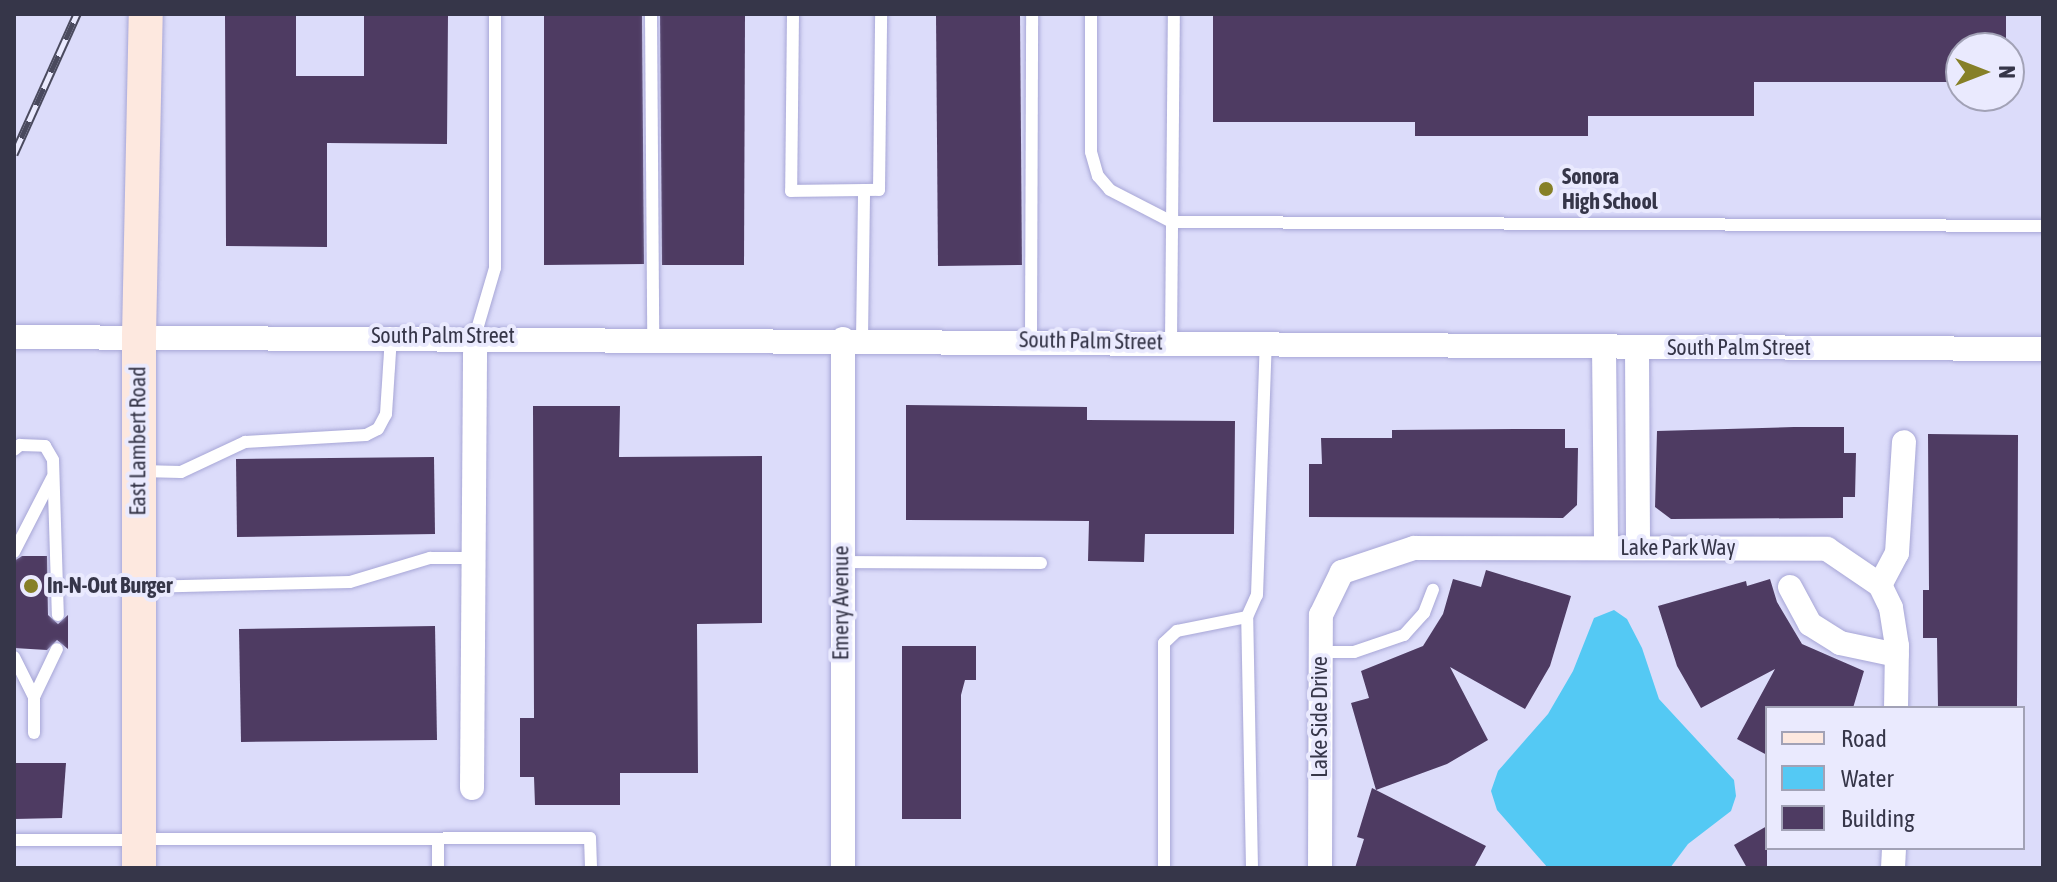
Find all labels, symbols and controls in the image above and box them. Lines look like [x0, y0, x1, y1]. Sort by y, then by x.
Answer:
north arrow [1945, 32, 2025, 112]
text: N [1994, 66, 2020, 78]
place label: Sonora High School [1562, 163, 1658, 214]
marker: Sonora High School [1537, 180, 1555, 198]
street label: South Palm Street [371, 323, 515, 349]
street label: South Palm Street [1019, 327, 1163, 355]
street label: South Palm Street [1667, 335, 1811, 361]
street label: East Lambert Road [125, 366, 151, 516]
street label: Lake Park Way [1620, 535, 1736, 561]
street label: Emery Avenue [828, 546, 854, 660]
place label: In-N-Out Burger [47, 573, 172, 599]
marker: In-N-Out Burger [22, 577, 40, 595]
street label: Lake Side Drive [1307, 656, 1333, 778]
legend [1765, 706, 2025, 850]
text: Road [1841, 725, 1887, 752]
text: Water [1841, 765, 1894, 792]
text: Building [1841, 805, 1914, 832]

